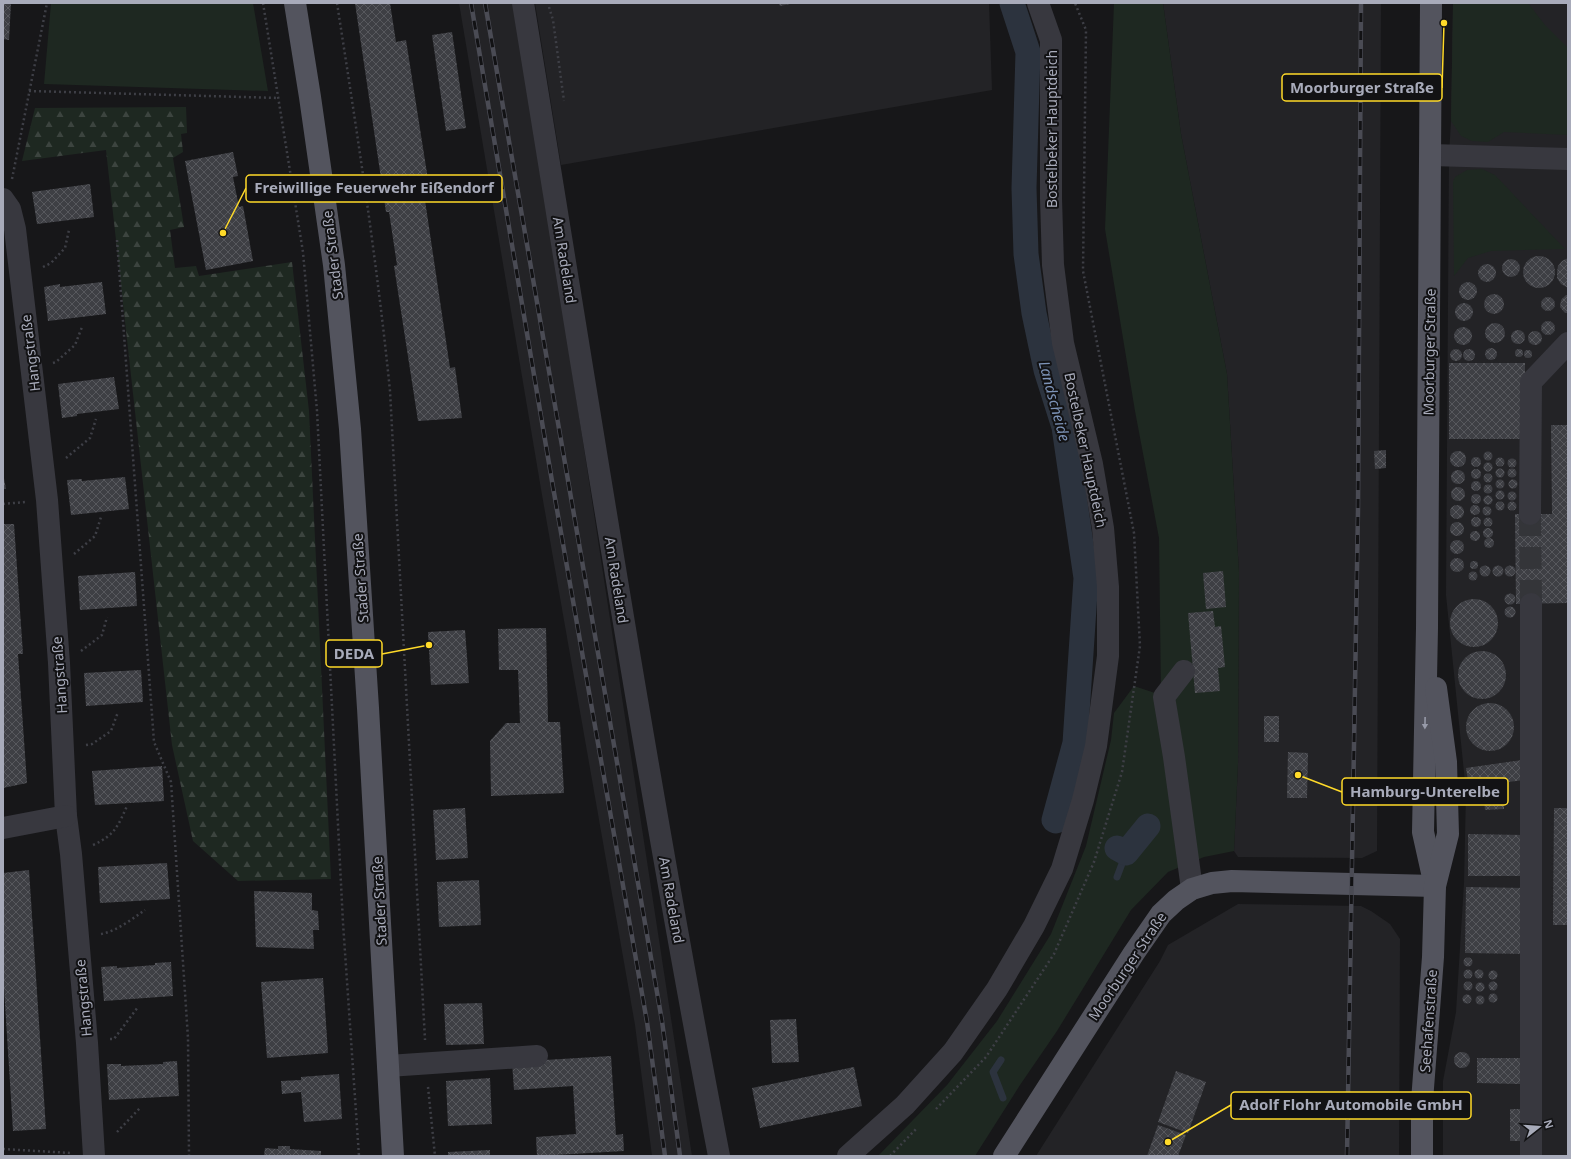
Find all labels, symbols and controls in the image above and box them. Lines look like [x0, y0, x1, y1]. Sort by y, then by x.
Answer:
street label: Bostelbeker Hauptdeich [1042, 50, 1061, 208]
callout: Moorburger Straße [1282, 74, 1442, 101]
text: Moorburger Straße [1290, 77, 1434, 97]
callout: Freiwillige Feuerwehr Eißendorf [246, 175, 502, 202]
text: Freiwillige Feuerwehr Eißendorf [254, 177, 495, 197]
street label: Stader Straße [317, 209, 347, 301]
street label: Am Radeland [549, 215, 581, 305]
street label: Moorburger Straße [1418, 288, 1440, 416]
street label: Hangstraße [16, 313, 44, 393]
water label: Landscheide [1035, 359, 1075, 444]
street label: Bostelbeker Hauptdeich [1060, 371, 1112, 529]
street label: Stader Straße [347, 533, 373, 623]
street label: Am Radeland [601, 535, 633, 625]
street label: Hangstraße [47, 636, 71, 714]
callout: DEDA [326, 640, 382, 667]
text: DEDA [334, 643, 375, 663]
one-way arrow [1422, 717, 1428, 730]
callout: Hamburg-Unterelbe [1342, 778, 1508, 805]
text: Hamburg-Unterelbe [1350, 781, 1500, 801]
street label: Am Radeland [655, 855, 689, 945]
street label: Stader Straße [367, 856, 391, 946]
street label: Moorburger Straße [1084, 908, 1170, 1024]
street label: Hangstraße [70, 959, 96, 1037]
street label: Seehafenstraße [1415, 969, 1441, 1073]
callout: Adolf Flohr Automobile GmbH [1231, 1092, 1471, 1119]
text: Adolf Flohr Automobile GmbH [1239, 1094, 1463, 1114]
north arrow [1519, 1107, 1559, 1147]
text: N [1541, 1117, 1558, 1130]

